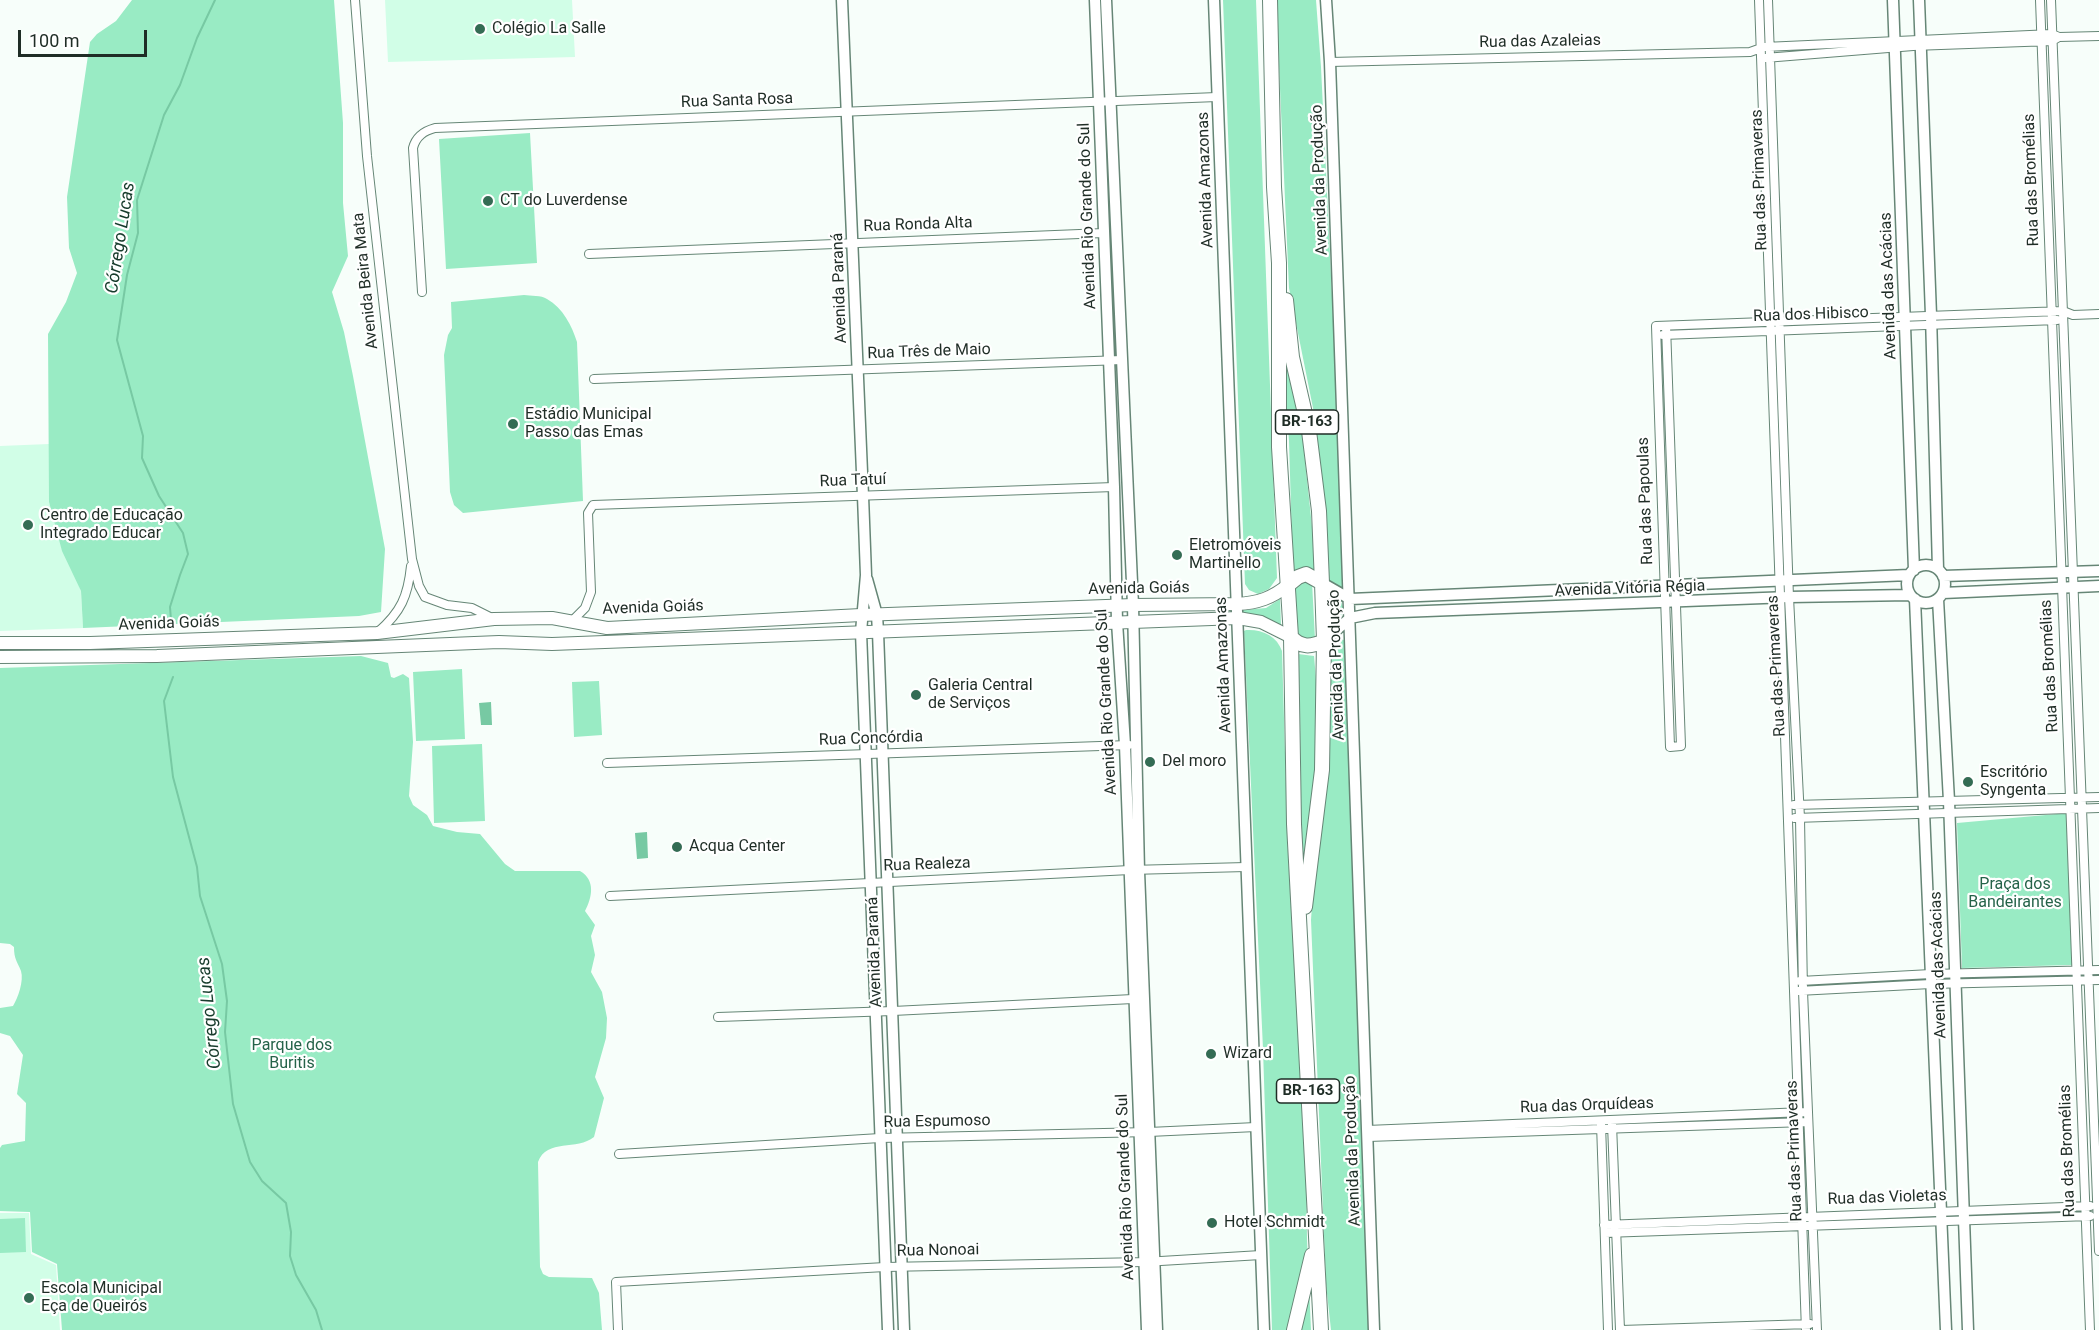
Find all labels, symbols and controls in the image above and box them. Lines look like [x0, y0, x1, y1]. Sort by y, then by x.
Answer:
scale bar [21, 18, 150, 56]
place label: Colégio La Salle [492, 19, 606, 39]
marker: Colégio La Salle [473, 22, 487, 36]
text: 100 m [29, 30, 80, 51]
street label: Rua das Azaleias [1479, 31, 1601, 53]
street label: Rua Santa Rosa [681, 89, 793, 113]
street label: Avenida da Produção [1308, 104, 1332, 256]
street label: Rua das Primaveras [1748, 109, 1772, 251]
street label: Avenida Amazonas [1194, 111, 1218, 249]
street label: Rua das Bromélias [2020, 113, 2044, 247]
street label: Avenida Rio Grande do Sul [1075, 122, 1101, 310]
water label: Córrego Lucas [102, 181, 140, 295]
place label: CT do Luverdense [500, 191, 627, 211]
marker: CT do Luverdense [481, 194, 495, 208]
street label: Avenida Beira Mata [349, 212, 383, 350]
street label: Avenida das Acácias [1877, 212, 1901, 360]
street label: Rua Ronda Alta [863, 214, 973, 236]
street label: Avenida Paraná [828, 232, 852, 344]
street label: Rua dos Hibisco [1753, 303, 1869, 327]
street label: Rua Três de Maio [867, 340, 991, 364]
place label: Estádio Municipal Passo das Emas [525, 405, 652, 443]
road number: BR-163 [1276, 410, 1338, 434]
marker: Estádio Municipal Passo das Emas [506, 417, 520, 431]
street label: Rua das Papoulas [1634, 437, 1658, 565]
street label: Rua Tatuí [819, 470, 887, 492]
place label: Centro de Educação Integrado Educar [40, 506, 183, 544]
marker: Centro de Educação Integrado Educar [21, 518, 35, 532]
place label: Eletromóveis Martinello [1189, 536, 1281, 574]
marker: Eletromóveis Martinello [1170, 548, 1184, 562]
street label: Avenida Vitória Régia [1554, 577, 1706, 601]
street label: Avenida Goiás [1088, 579, 1190, 599]
street label: Avenida da Produção [1325, 589, 1349, 741]
street label: Rua das Primaveras [1764, 595, 1790, 737]
street label: Avenida Amazonas [1212, 596, 1236, 734]
street label: Avenida Goiás [602, 597, 704, 619]
street label: Rua das Bromélias [2037, 599, 2063, 733]
street label: Avenida Rio Grande do Sul [1093, 608, 1121, 796]
street label: Avenida Goiás [118, 613, 220, 635]
place label: Galeria Central de Serviços [928, 676, 1033, 714]
marker: Galeria Central de Serviços [909, 688, 923, 702]
street label: Rua Concórdia [819, 728, 923, 750]
place label: Del moro [1162, 752, 1226, 772]
marker: Del moro [1143, 755, 1157, 769]
place label: Escritório Syngenta [1980, 763, 2048, 801]
marker: Escritório Syngenta [1961, 775, 1975, 789]
place label: Acqua Center [689, 837, 785, 857]
marker: Acqua Center [670, 840, 684, 854]
street label: Rua Realeza [883, 854, 971, 876]
park label: Praça dos Bandeirantes [1968, 875, 2062, 913]
street label: Avenida das Acácias [1927, 891, 1951, 1039]
street label: Avenida Paraná [863, 896, 887, 1008]
water label: Córrego Lucas [193, 956, 227, 1070]
park label: Parque dos Buritis [252, 1036, 332, 1074]
place label: Wizard [1223, 1044, 1272, 1064]
marker: Wizard [1204, 1047, 1218, 1061]
street label: Avenida da Produção [1341, 1075, 1365, 1227]
road number: BR-163 [1276, 1079, 1340, 1103]
street label: Rua das Primaveras [1783, 1080, 1807, 1222]
street label: Rua das Bromélias [2056, 1084, 2080, 1218]
street label: Avenida Rio Grande do Sul [1113, 1093, 1139, 1281]
street label: Rua das Orquídeas [1520, 1094, 1654, 1118]
street label: Rua Espumoso [883, 1111, 991, 1133]
street label: Rua das Violetas [1827, 1186, 1947, 1210]
place label: Hotel Schmidt [1224, 1213, 1325, 1233]
marker: Hotel Schmidt [1205, 1216, 1219, 1230]
street label: Rua Nonoai [897, 1241, 979, 1261]
place label: Escola Municipal Eça de Queirós [41, 1279, 162, 1317]
marker: Escola Municipal Eça de Queirós [22, 1291, 36, 1305]

